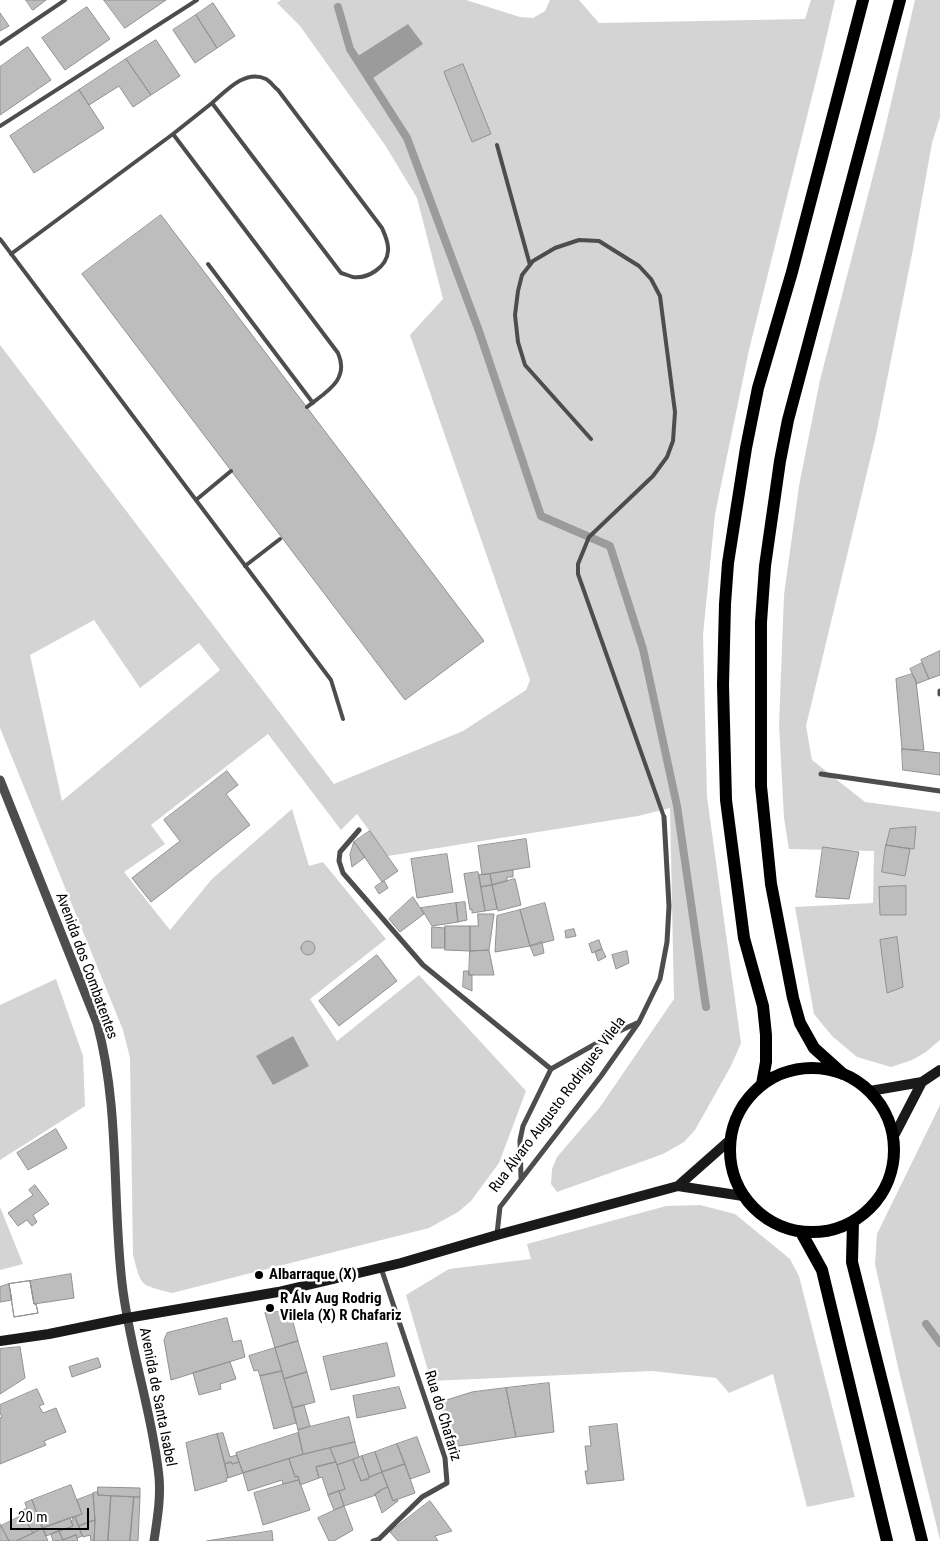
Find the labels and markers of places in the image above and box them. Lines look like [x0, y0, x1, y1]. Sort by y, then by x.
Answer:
place label: Albarraque (X) [269, 1266, 357, 1284]
marker: Albarraque (X) [253, 1269, 265, 1281]
place label: R Álv Aug Rodrig Vilela (X) R Chafariz [280, 1290, 402, 1325]
marker: R Álv Aug Rodrig Vilela (X) R Chafariz [264, 1302, 276, 1314]

